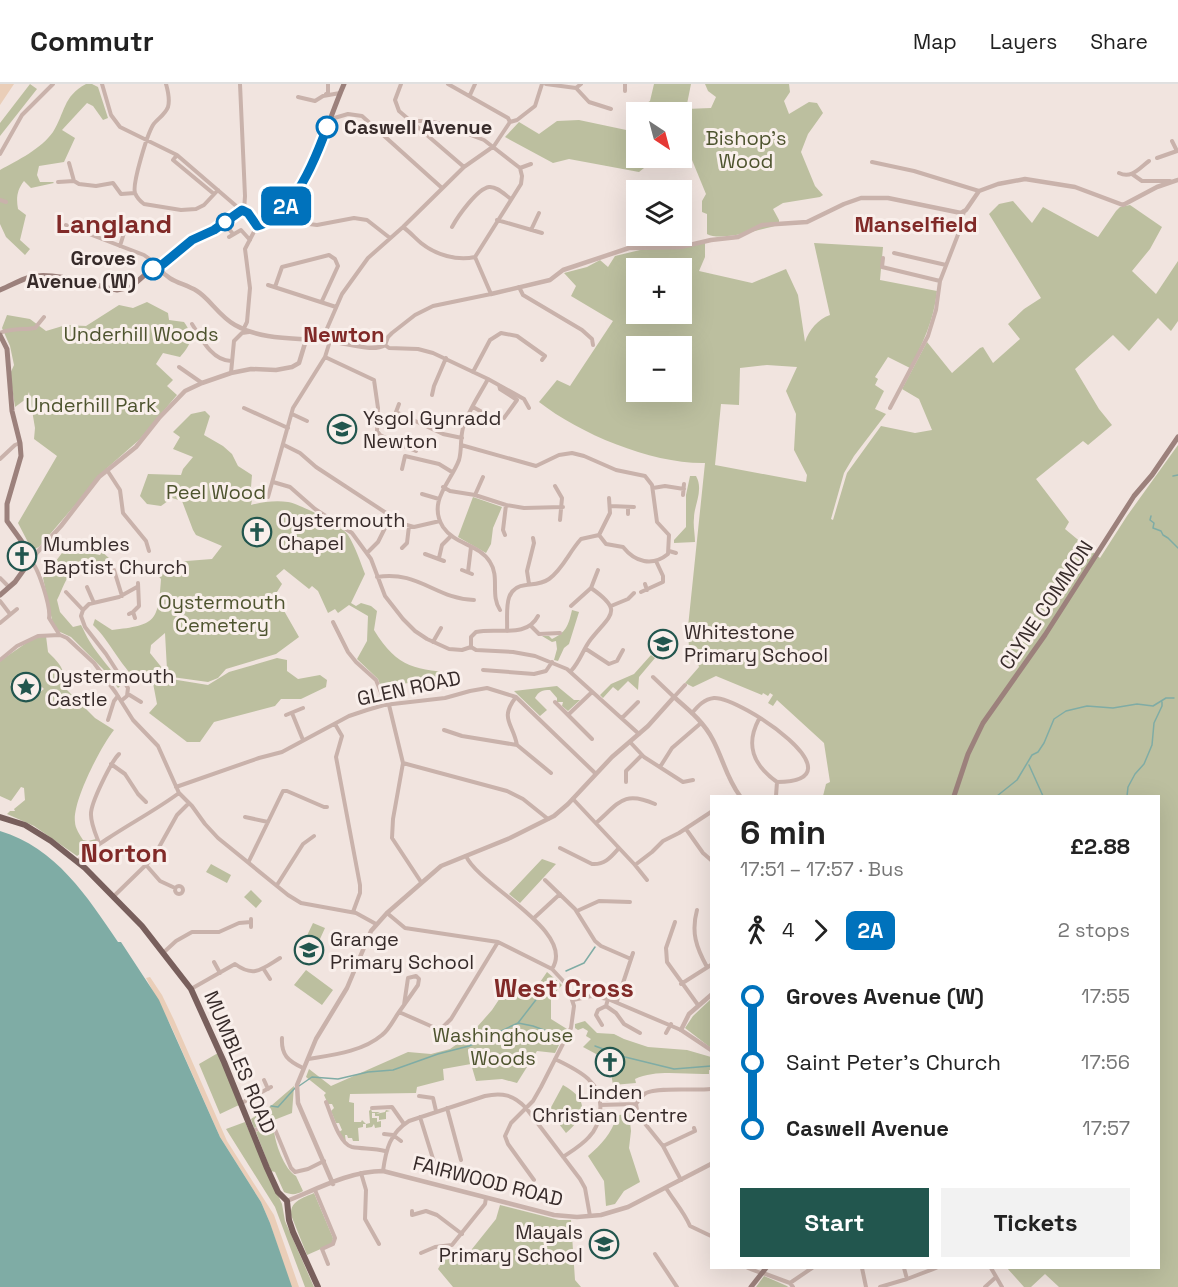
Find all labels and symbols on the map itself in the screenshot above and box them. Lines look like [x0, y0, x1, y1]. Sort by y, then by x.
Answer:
north arrow [626, 102, 692, 168]
place label: Caswell Avenue [344, 114, 492, 140]
marker: Caswell Avenue [316, 116, 338, 138]
park label: Bishop's Wood [706, 125, 787, 174]
line badge: 2A [259, 186, 313, 226]
district label: Langland [56, 207, 172, 241]
district label: Manselfield [854, 210, 978, 238]
unlabelled marker [216, 213, 234, 231]
place label: Groves Avenue (W) [26, 245, 136, 294]
marker: Groves Avenue (W) [142, 258, 164, 280]
district label: Newton [303, 320, 385, 348]
park label: Underhill Woods [63, 321, 219, 347]
park label: Underhill Park [25, 392, 157, 418]
place label: Ysgol Gynradd Newton [363, 405, 501, 454]
school or university icon: Ysgol Gynradd Newton [326, 413, 358, 445]
park label: Peel Wood [166, 479, 266, 505]
place label: Oystermouth Chapel [278, 507, 405, 556]
church icon: Oystermouth Chapel [241, 516, 273, 548]
place label: Mumbles Baptist Church [43, 531, 188, 580]
street label: CLYNE COMMON [993, 535, 1099, 675]
church icon: Mumbles Baptist Church [6, 540, 38, 572]
park label: Oystermouth Cemetery [158, 589, 286, 638]
place label: Whitestone Primary School [684, 619, 828, 668]
school or university icon: Whitestone Primary School [647, 628, 679, 660]
place label: Oystermouth Castle [47, 663, 174, 712]
street label: GLEN ROAD [355, 664, 463, 712]
place icon: Oystermouth Castle [10, 671, 42, 703]
district label: Norton [81, 836, 167, 870]
place label: Grange Primary School [330, 926, 474, 975]
school or university icon: Grange Primary School [293, 934, 325, 966]
district label: West Cross [494, 971, 634, 1005]
street label: MUMBLES ROAD [198, 987, 282, 1137]
park label: Washinghouse Woods [433, 1022, 573, 1071]
church icon: Linden Christian Centre [594, 1046, 626, 1078]
place label: Linden Christian Centre [532, 1079, 688, 1128]
street label: FAIRWOOD ROAD [410, 1150, 566, 1212]
place label: Mayals Primary School [439, 1219, 583, 1268]
school or university icon: Mayals Primary School [588, 1228, 620, 1260]

